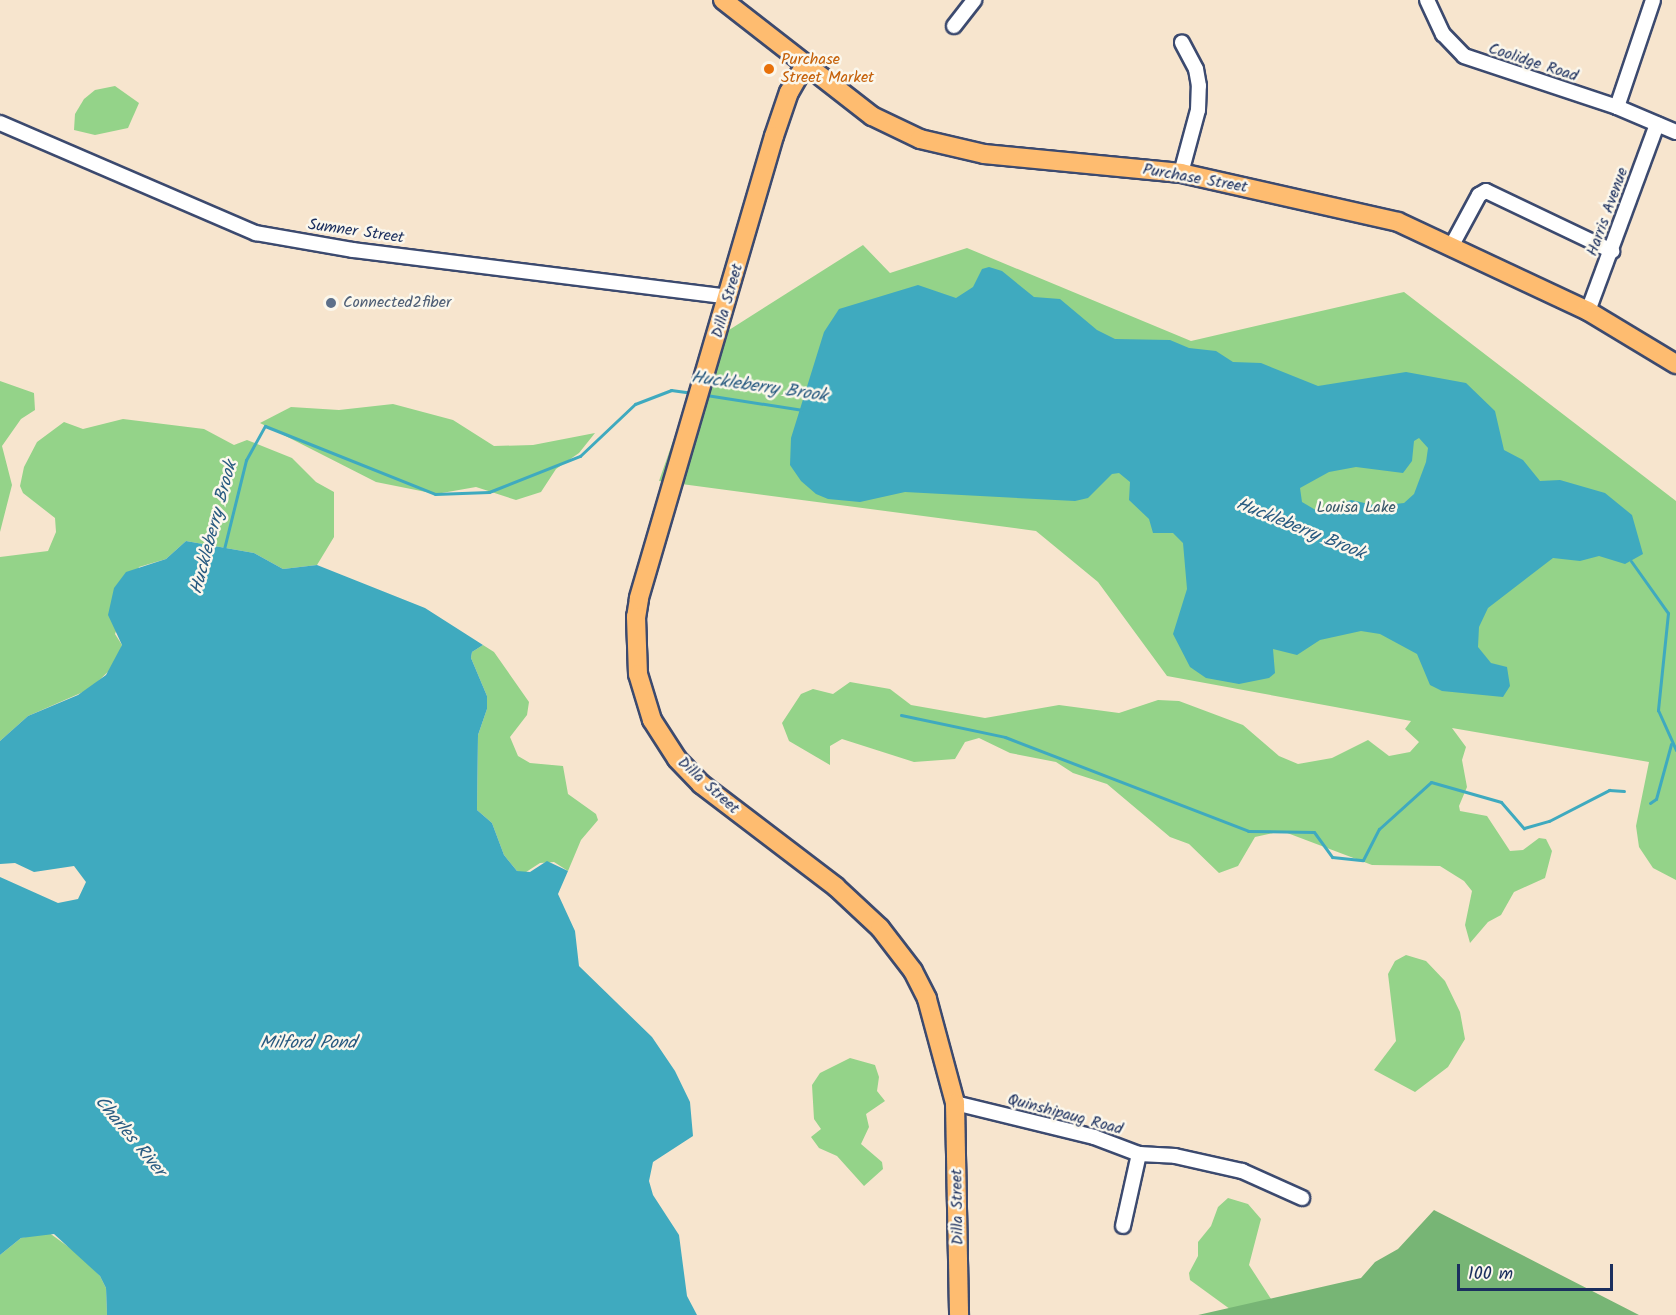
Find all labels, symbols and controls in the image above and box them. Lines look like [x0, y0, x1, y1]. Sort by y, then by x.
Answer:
street label: Coolidge Road [1486, 39, 1580, 87]
place label: Purchase Street Market [781, 50, 874, 88]
marker: Purchase Street Market [762, 62, 776, 76]
street label: Purchase Street [1141, 160, 1249, 198]
street label: Harris Avenue [1583, 165, 1633, 259]
street label: Sumner Street [307, 216, 405, 248]
street label: Dilla Street [708, 262, 748, 340]
place label: Connected2fiber [343, 293, 451, 313]
marker: Connected2fiber [324, 296, 338, 310]
water label: Huckleberry Brook [690, 368, 828, 408]
water label: Huckleberry Brook [187, 459, 243, 597]
water label: Huckleberry Brook [1232, 494, 1368, 566]
park label: Louisa Lake [1316, 498, 1396, 518]
street label: Dilla Street [673, 753, 743, 819]
water label: Milford Pond [260, 1033, 356, 1055]
street label: Quinshipaug Road [1005, 1090, 1125, 1140]
water label: Charles River [89, 1092, 169, 1182]
street label: Dilla Street [948, 1169, 968, 1245]
scale bar [1460, 1252, 1616, 1290]
text: 100 m [1468, 1260, 1513, 1289]

